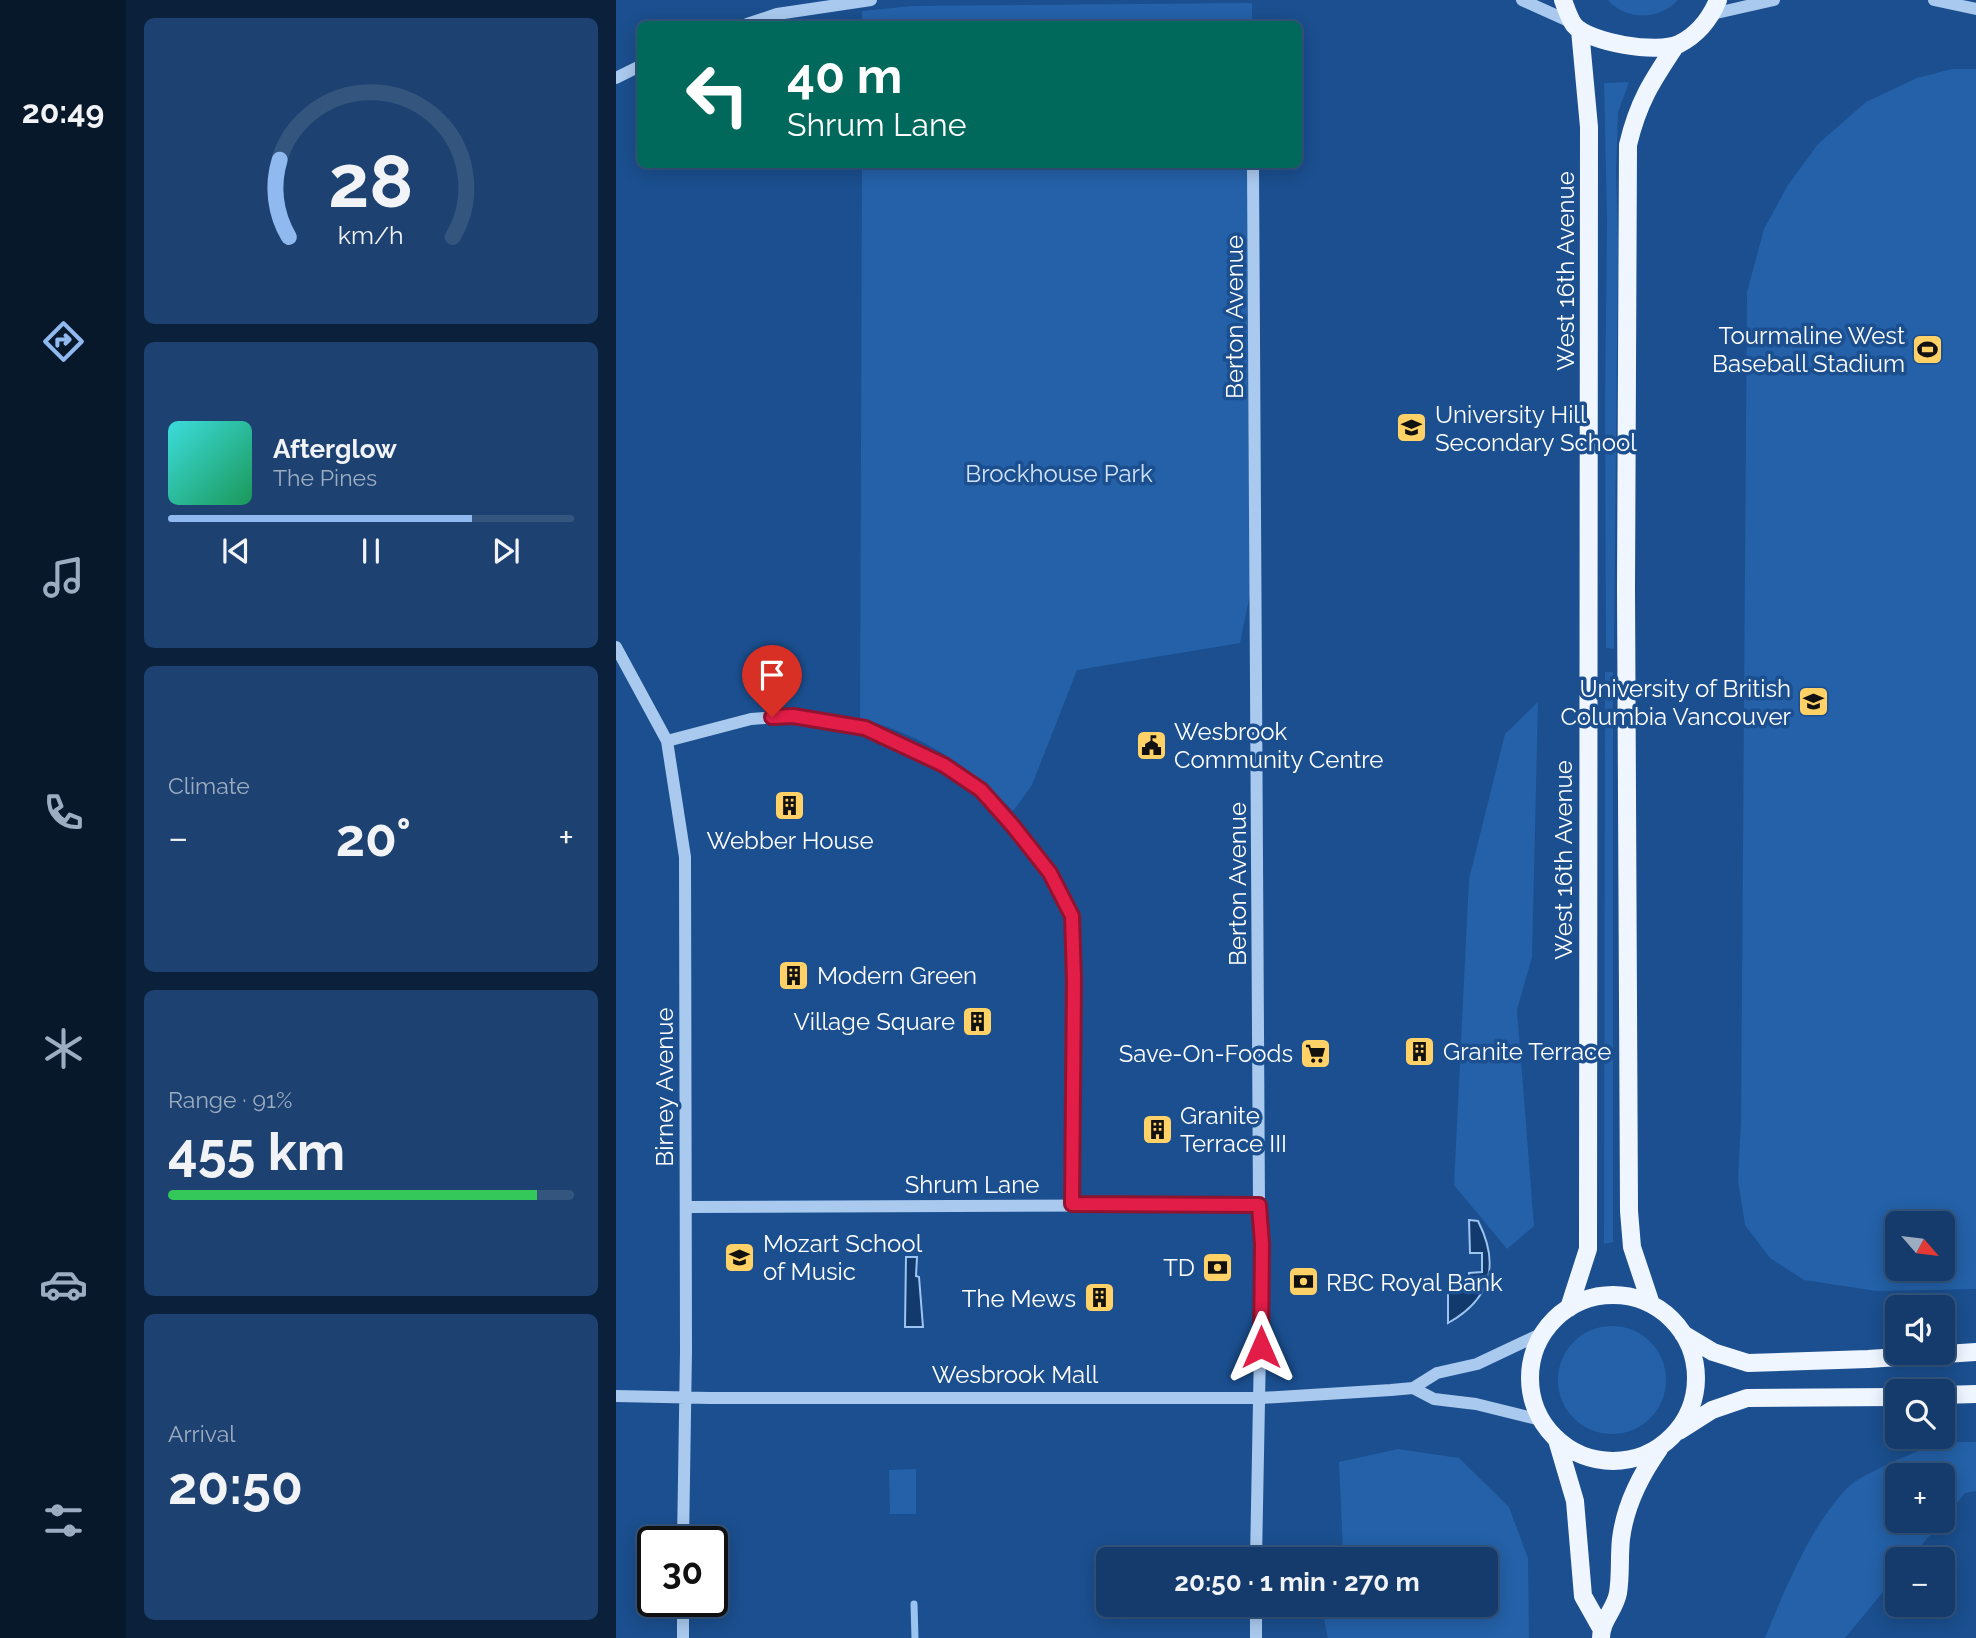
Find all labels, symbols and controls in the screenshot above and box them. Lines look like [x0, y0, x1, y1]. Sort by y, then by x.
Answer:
text: 40 m [787, 47, 902, 104]
icon: left [672, 49, 763, 140]
text: 20:49 [22, 93, 104, 130]
text: Shrum Lane [787, 106, 966, 143]
text: 28 [328, 139, 414, 224]
street label: West 16th Avenue [1551, 171, 1580, 371]
text: km/h [338, 220, 404, 250]
street label: Berton Avenue [1220, 235, 1249, 399]
icon: directions [39, 317, 88, 366]
place label: Tourmaline West Baseball Stadium [1712, 321, 1905, 378]
sports icon: Tourmaline West Baseball Stadium [1911, 332, 1945, 366]
place label: University Hill Secondary School [1435, 400, 1637, 457]
school or university icon: University Hill Secondary School [1395, 411, 1429, 445]
text: Afterglow [273, 434, 397, 464]
park label: Brockhouse Park [965, 459, 1153, 488]
text: The Pines [273, 464, 377, 491]
icon: previous [217, 532, 255, 570]
icon: pause [352, 532, 390, 570]
icon: next [487, 532, 525, 570]
icon: music [39, 553, 88, 602]
pin [742, 645, 802, 717]
icon: arrive [753, 656, 791, 694]
place label: University of British Columbia Vancouver [1560, 674, 1792, 731]
school or university icon: University of British Columbia Vancouver [1797, 685, 1831, 719]
place label: Wesbrook Community Centre [1174, 717, 1383, 774]
public building icon: Wesbrook Community Centre [1134, 728, 1168, 762]
street label: West 16th Avenue [1549, 760, 1578, 960]
text: Climate [168, 772, 250, 799]
icon: phone [39, 788, 88, 837]
building icon: Webber House [773, 789, 807, 823]
street label: Berton Avenue [1223, 802, 1252, 966]
text: 20° [336, 807, 411, 868]
text: − [168, 815, 188, 860]
text: + [558, 815, 574, 860]
place label: Webber House [706, 826, 874, 855]
building icon: Modern Green [777, 958, 811, 992]
place label: Modern Green [817, 961, 977, 990]
building icon: Village Square [961, 1004, 995, 1038]
street label: Birney Avenue [650, 1007, 679, 1167]
place label: Village Square [793, 1007, 955, 1036]
icon: climate [39, 1024, 88, 1073]
building icon: Granite Terrace [1403, 1034, 1437, 1068]
supermarket icon: Save-On-Foods [1299, 1036, 1333, 1070]
place label: Granite Terrace [1443, 1037, 1611, 1066]
place label: Save-On-Foods [1119, 1039, 1293, 1068]
text: Range · 91% [168, 1086, 292, 1113]
place label: Granite Terrace III [1180, 1101, 1287, 1158]
building icon: Granite Terrace III [1140, 1112, 1174, 1146]
text: 455 km [168, 1121, 345, 1182]
street label: Shrum Lane [905, 1170, 1039, 1199]
north arrow [1885, 1211, 1955, 1281]
map controls [1885, 1211, 1955, 1617]
place label: Mozart School of Music [763, 1229, 923, 1286]
school or university icon: Mozart School of Music [723, 1240, 757, 1274]
bank icon: TD [1201, 1250, 1235, 1284]
place label: TD [1163, 1253, 1195, 1282]
icon: car [39, 1260, 88, 1309]
bank icon: RBC Royal Bank [1286, 1265, 1320, 1299]
place label: RBC Royal Bank [1326, 1268, 1503, 1297]
building icon: The Mews [1082, 1281, 1116, 1315]
place label: The Mews [962, 1284, 1076, 1313]
button: sound [1885, 1295, 1955, 1365]
position arrow [1224, 1310, 1298, 1384]
street label: Wesbrook Mall [932, 1360, 1099, 1389]
button: search [1885, 1379, 1955, 1449]
text: Arrival [168, 1420, 235, 1447]
text: 20:50 [168, 1455, 303, 1516]
button: + [1885, 1463, 1955, 1533]
icon: filters [39, 1496, 88, 1545]
speed limit sign: 30 [637, 1526, 728, 1617]
button: − [1885, 1547, 1955, 1617]
text: 20:50 · 1 min · 270 m [1174, 1567, 1420, 1597]

